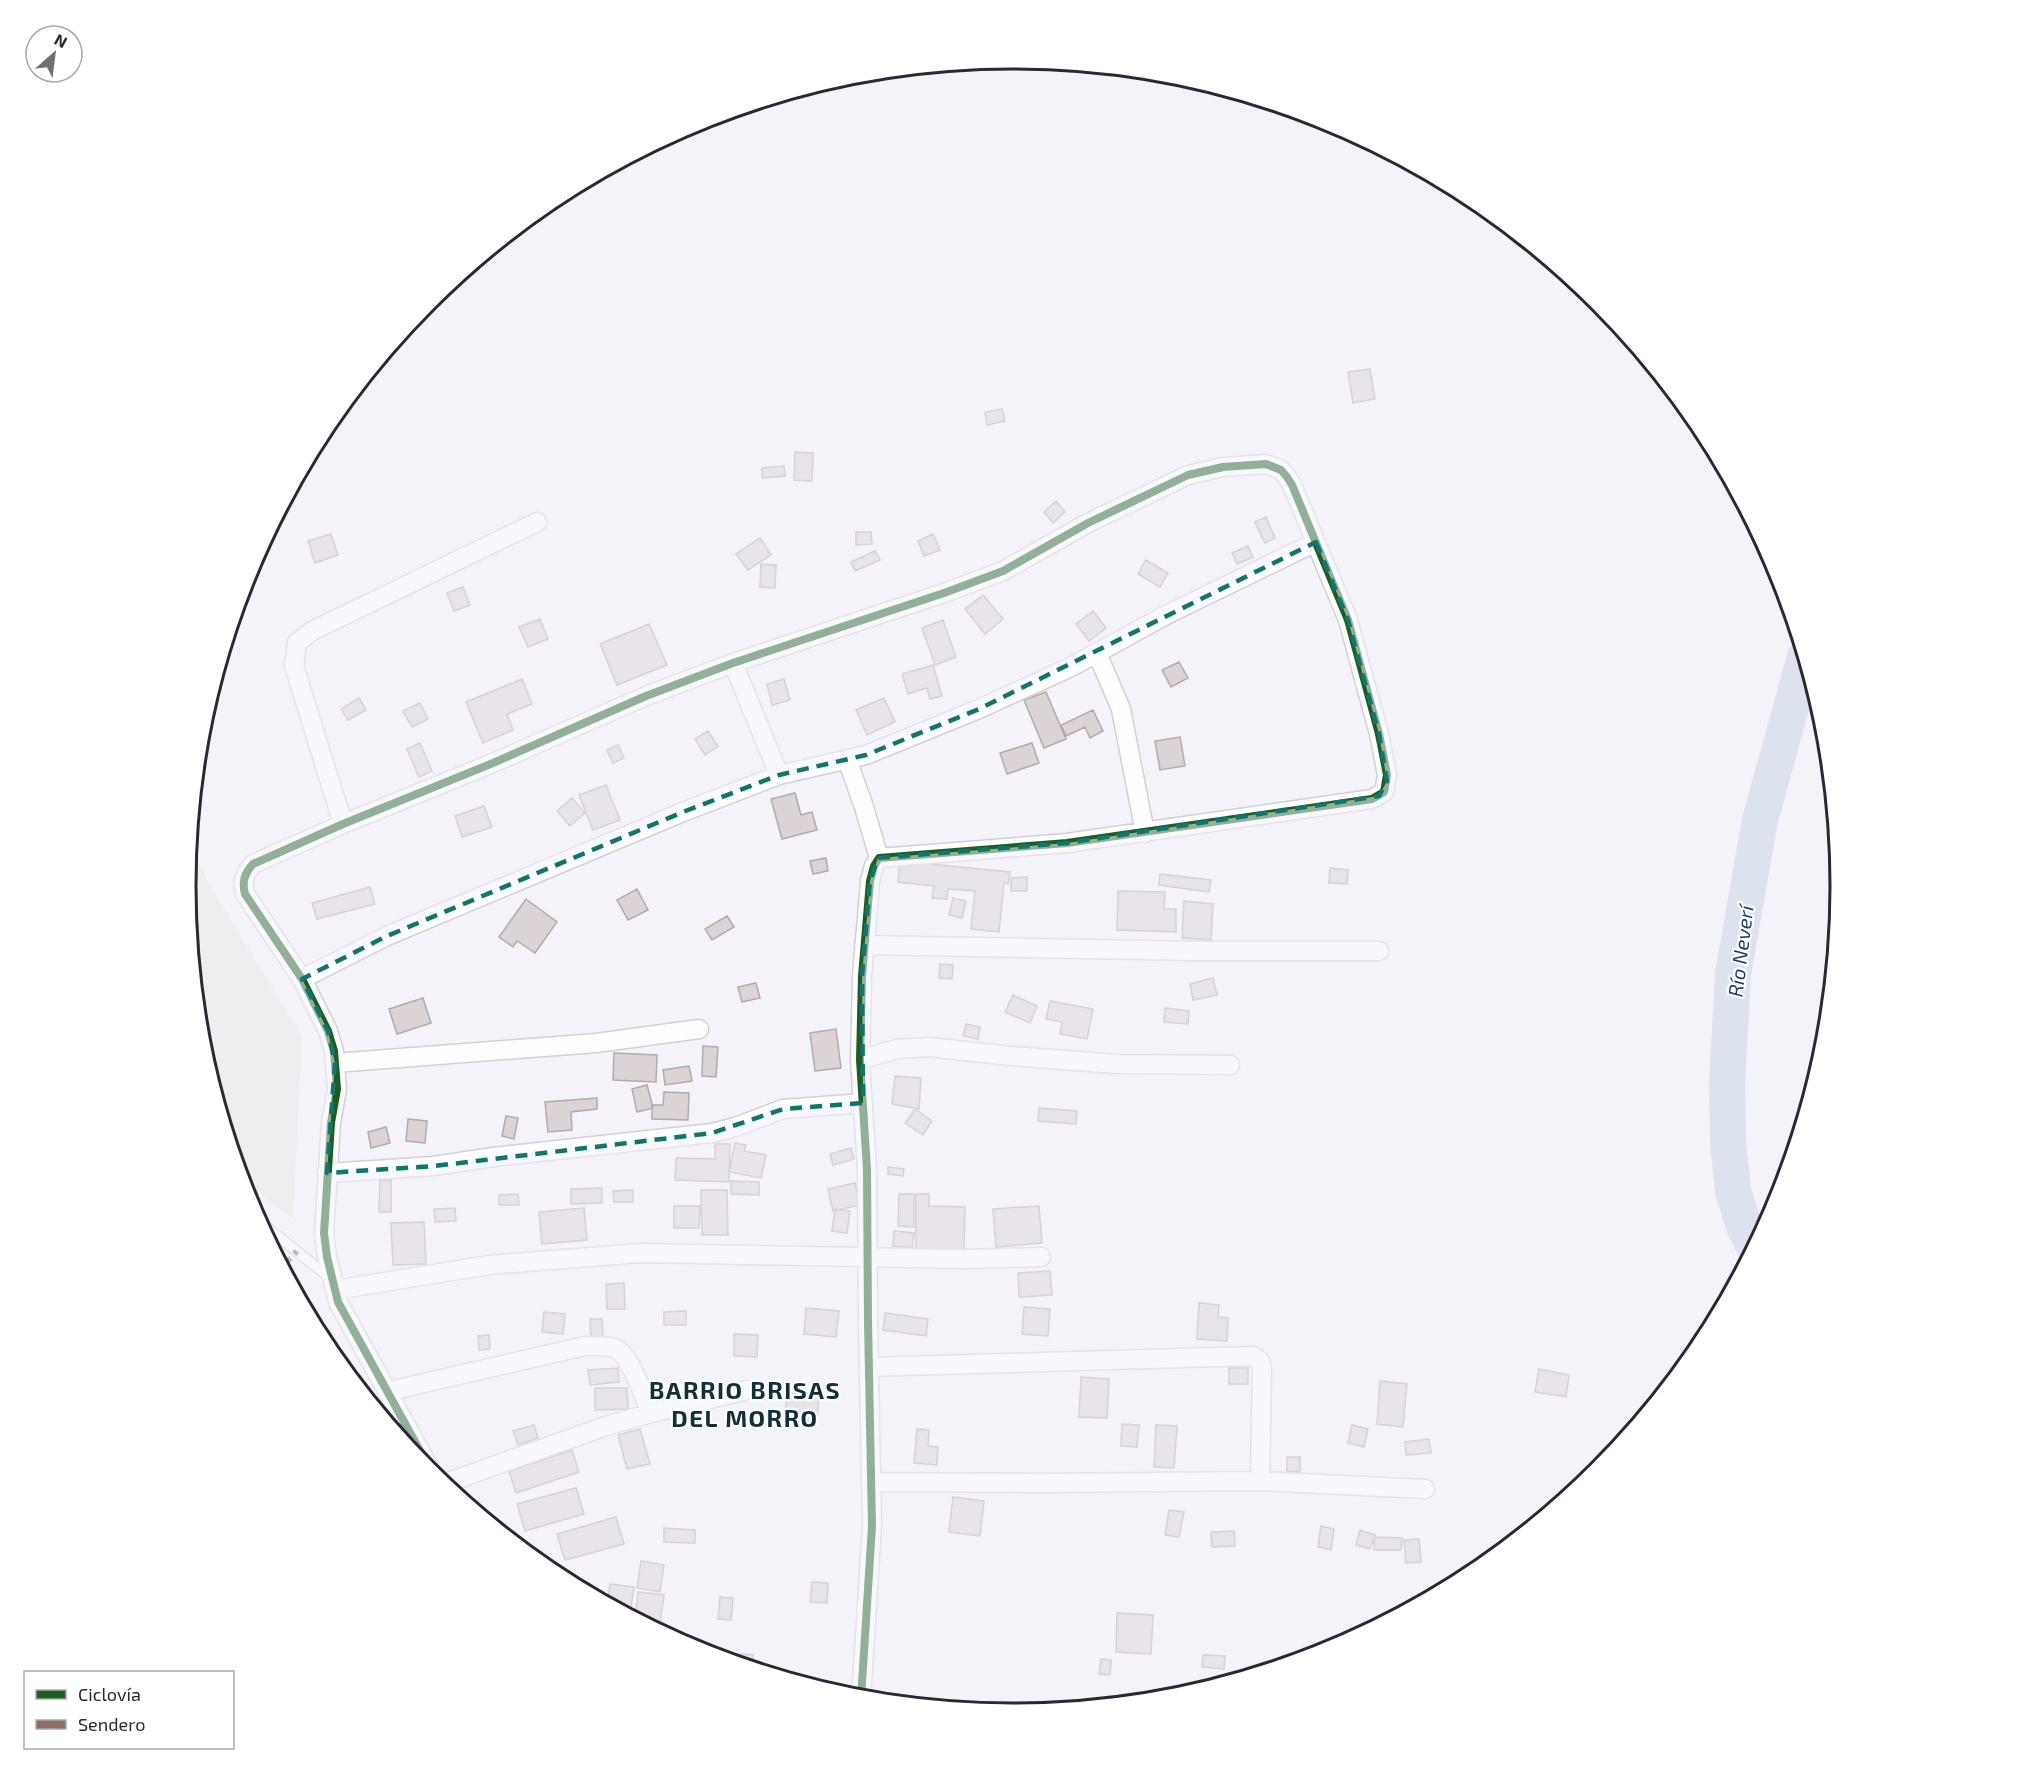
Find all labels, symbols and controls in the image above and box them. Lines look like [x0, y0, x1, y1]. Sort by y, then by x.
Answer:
north arrow [24, 24, 84, 84]
text: N [52, 29, 71, 51]
water label: Río Neverí [1722, 902, 1758, 998]
district label: BARRIO BRISAS DEL MORRO [649, 1375, 841, 1432]
legend [24, 1671, 234, 1749]
text: Ciclovía [78, 1683, 141, 1705]
text: Sendero [78, 1713, 145, 1735]

